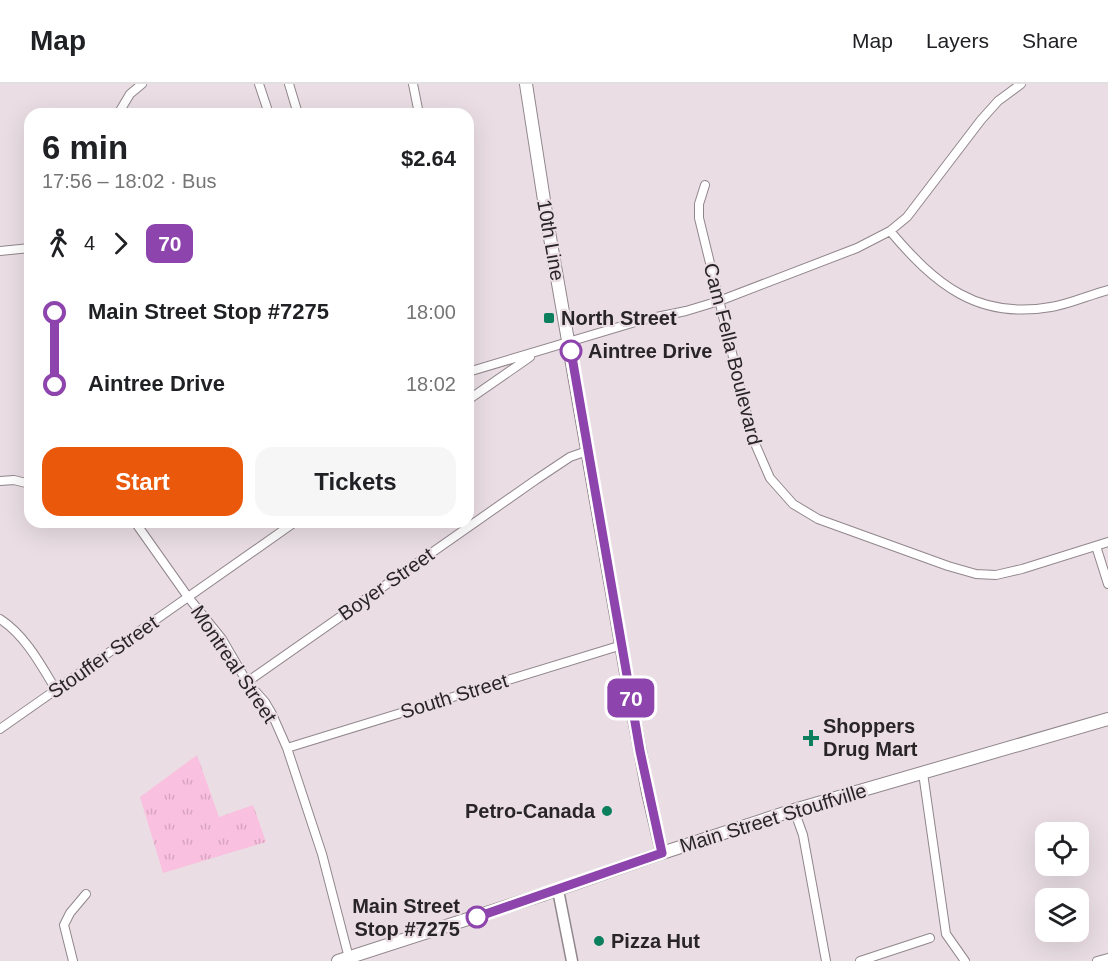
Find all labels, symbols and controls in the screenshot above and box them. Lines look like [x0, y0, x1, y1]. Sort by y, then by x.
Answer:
text: Map [30, 25, 86, 56]
text: Map [852, 29, 893, 52]
text: Layers [926, 29, 989, 52]
text: Share [1022, 29, 1078, 52]
text: 6 min [42, 129, 128, 166]
text: $2.64 [401, 146, 456, 171]
text: 17:56 – 18:02 · Bus [42, 170, 217, 192]
street label: 10th Line [533, 198, 569, 282]
icon: walk [42, 227, 75, 260]
icon: forward [104, 227, 137, 260]
text: 4 [84, 232, 95, 254]
text: 70 [158, 232, 181, 255]
street label: Cam Fella Boulevard [700, 261, 766, 447]
text: Main Street Stop #7275 [88, 299, 329, 324]
text: 18:00 [406, 301, 456, 323]
place label: North Street [561, 307, 677, 329]
marker: North Street [542, 311, 556, 325]
marker: Aintree Drive [560, 340, 582, 362]
place label: Aintree Drive [588, 340, 713, 362]
text: Aintree Drive [88, 371, 225, 396]
text: 18:02 [406, 373, 456, 395]
button: Start [42, 447, 243, 516]
button: Tickets [255, 447, 456, 516]
street label: Boyer Street [334, 543, 438, 625]
street label: Montreal Street [187, 601, 282, 727]
street label: Stouffer Street [44, 611, 162, 703]
street label: South Street [398, 669, 511, 723]
line badge: 70 [604, 678, 658, 718]
text: 70 [619, 687, 643, 710]
place label: Shoppers Drug Mart [823, 715, 918, 760]
marker: Shoppers Drug Mart [804, 731, 818, 745]
street label: Main Street Stouffville [677, 779, 869, 857]
place label: Petro-Canada [465, 800, 596, 822]
marker: Petro-Canada [600, 804, 614, 818]
map controls [1035, 822, 1089, 942]
button: locate [1035, 822, 1089, 876]
button: layers [1035, 888, 1089, 942]
place label: Main Street Stop #7275 [352, 895, 460, 940]
marker: Main Street Stop #7275 [466, 906, 488, 928]
place label: Pizza Hut [611, 930, 700, 952]
marker: Pizza Hut [592, 934, 606, 948]

